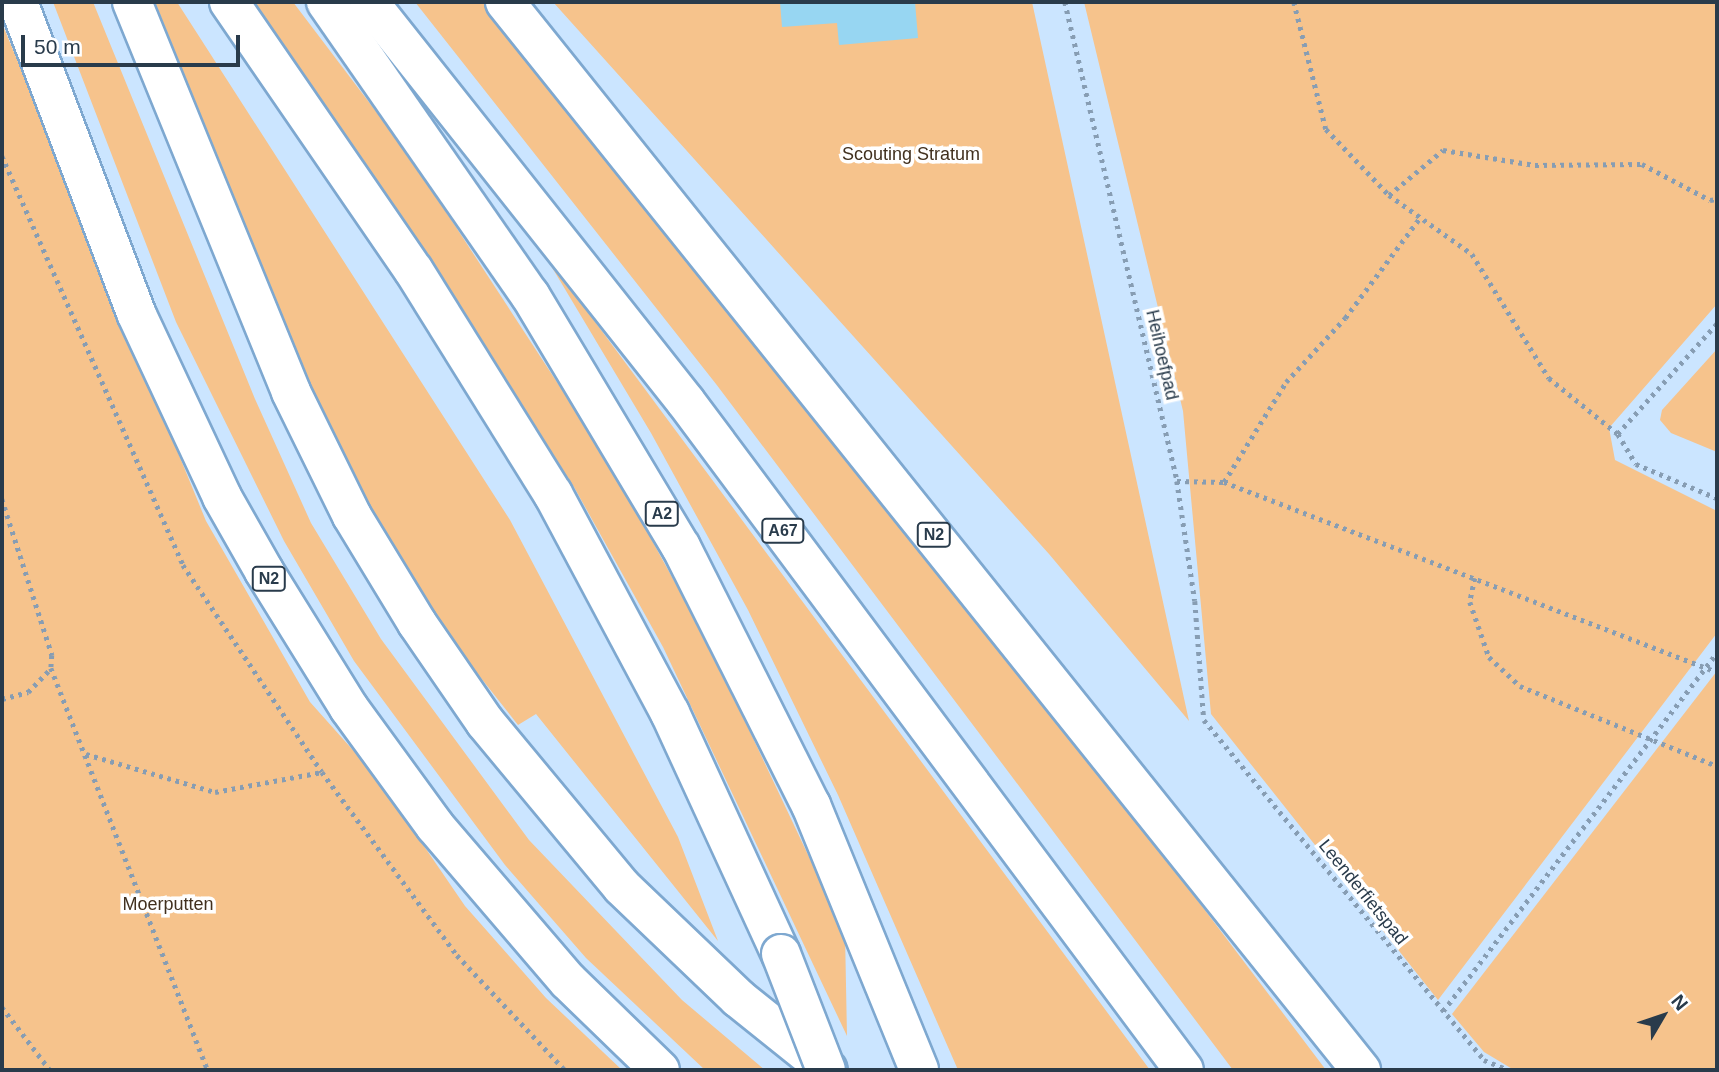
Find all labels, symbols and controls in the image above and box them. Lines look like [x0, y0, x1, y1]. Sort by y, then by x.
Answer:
scale bar [24, 21, 243, 65]
text: 50 m [34, 35, 81, 58]
park label: Scouting Stratum [842, 143, 980, 165]
street label: Heihoefpad [1141, 308, 1183, 402]
road number: A2 [644, 502, 680, 526]
road number: A67 [760, 518, 806, 544]
road number: N2 [916, 522, 951, 548]
road number: N2 [252, 566, 286, 592]
street label: Leenderfietspad [1314, 835, 1412, 949]
park label: Moerputten [122, 893, 214, 915]
north arrow [1628, 981, 1698, 1051]
text: N [1667, 991, 1692, 1014]

